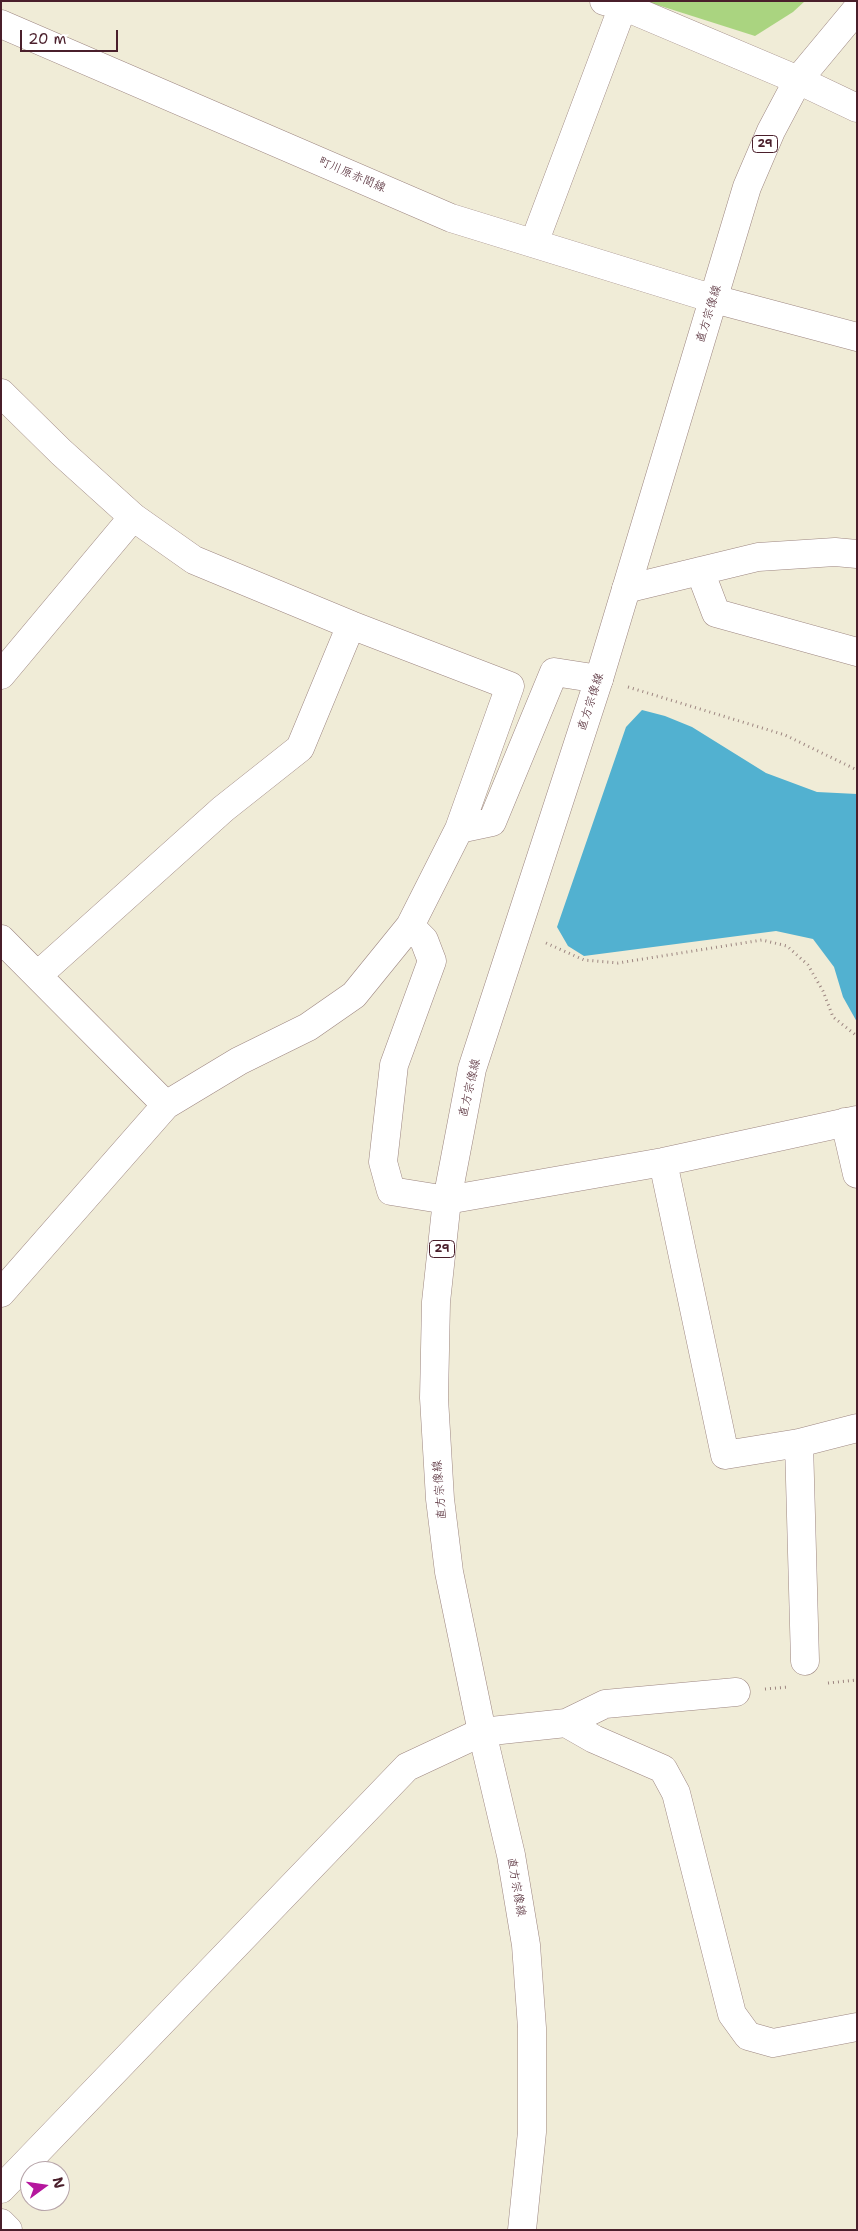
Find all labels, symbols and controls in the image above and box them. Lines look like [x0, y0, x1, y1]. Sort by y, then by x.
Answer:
scale bar [22, 20, 120, 52]
text: 20 m [28, 29, 67, 49]
road number: 29 [752, 136, 778, 152]
street label: 町川原赤間線 [316, 154, 388, 196]
street label: 直方宗像線 [693, 283, 725, 345]
street label: 直方宗像線 [575, 671, 607, 733]
street label: 直方宗像線 [456, 1057, 484, 1119]
road number: 29 [430, 1240, 454, 1258]
street label: 直方宗像線 [430, 1459, 450, 1521]
street label: 直方宗像線 [504, 1856, 528, 1918]
north arrow [20, 2161, 70, 2211]
text: N [49, 2175, 69, 2190]

